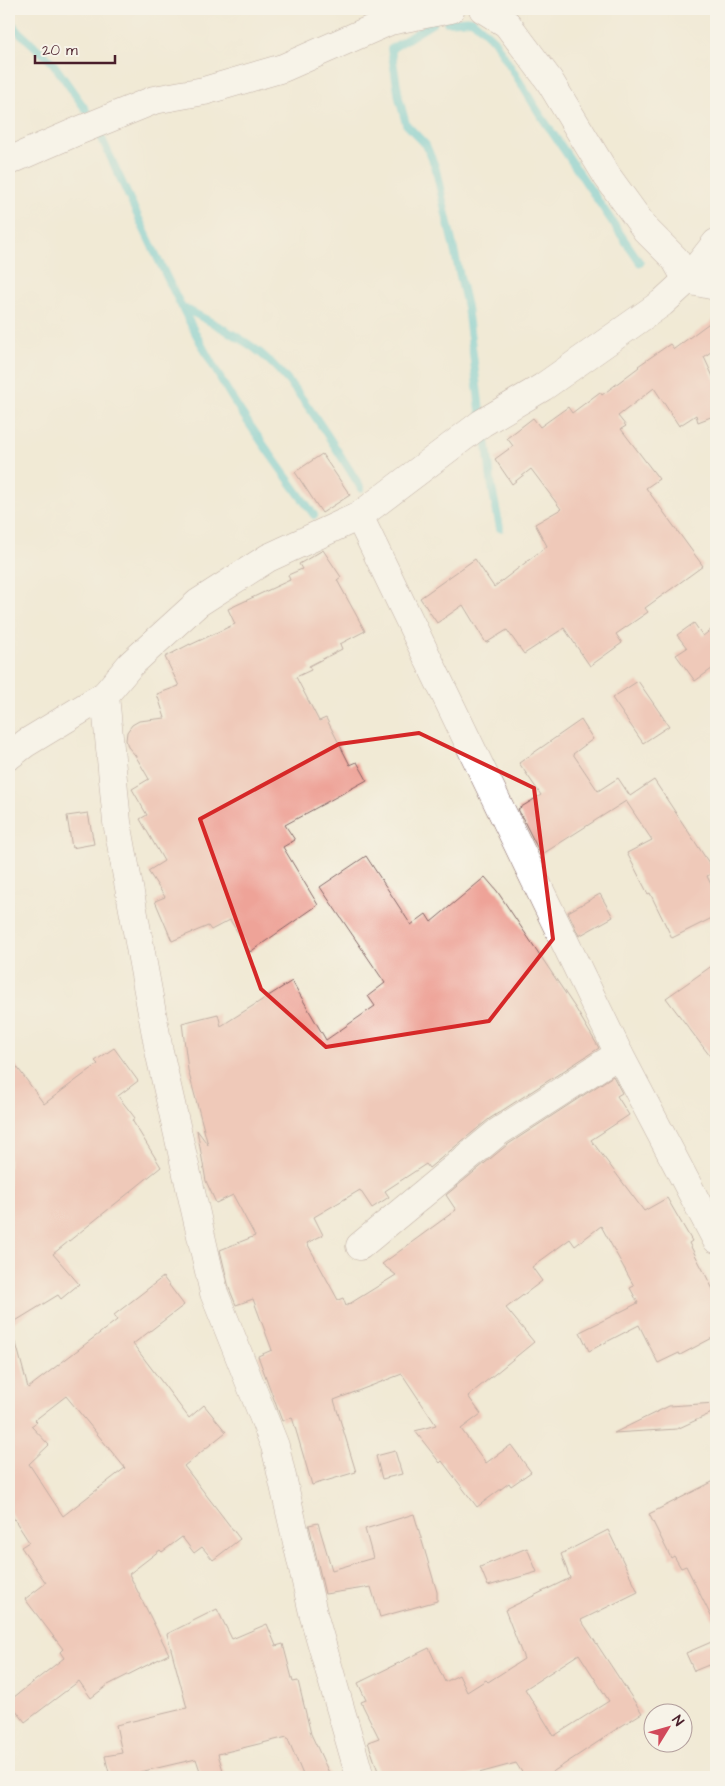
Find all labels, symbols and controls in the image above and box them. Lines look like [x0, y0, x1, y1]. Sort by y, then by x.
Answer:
scale bar [35, 32, 115, 64]
text: 20 m [42, 40, 78, 61]
north arrow [642, 1704, 692, 1754]
text: N [667, 1711, 688, 1730]

